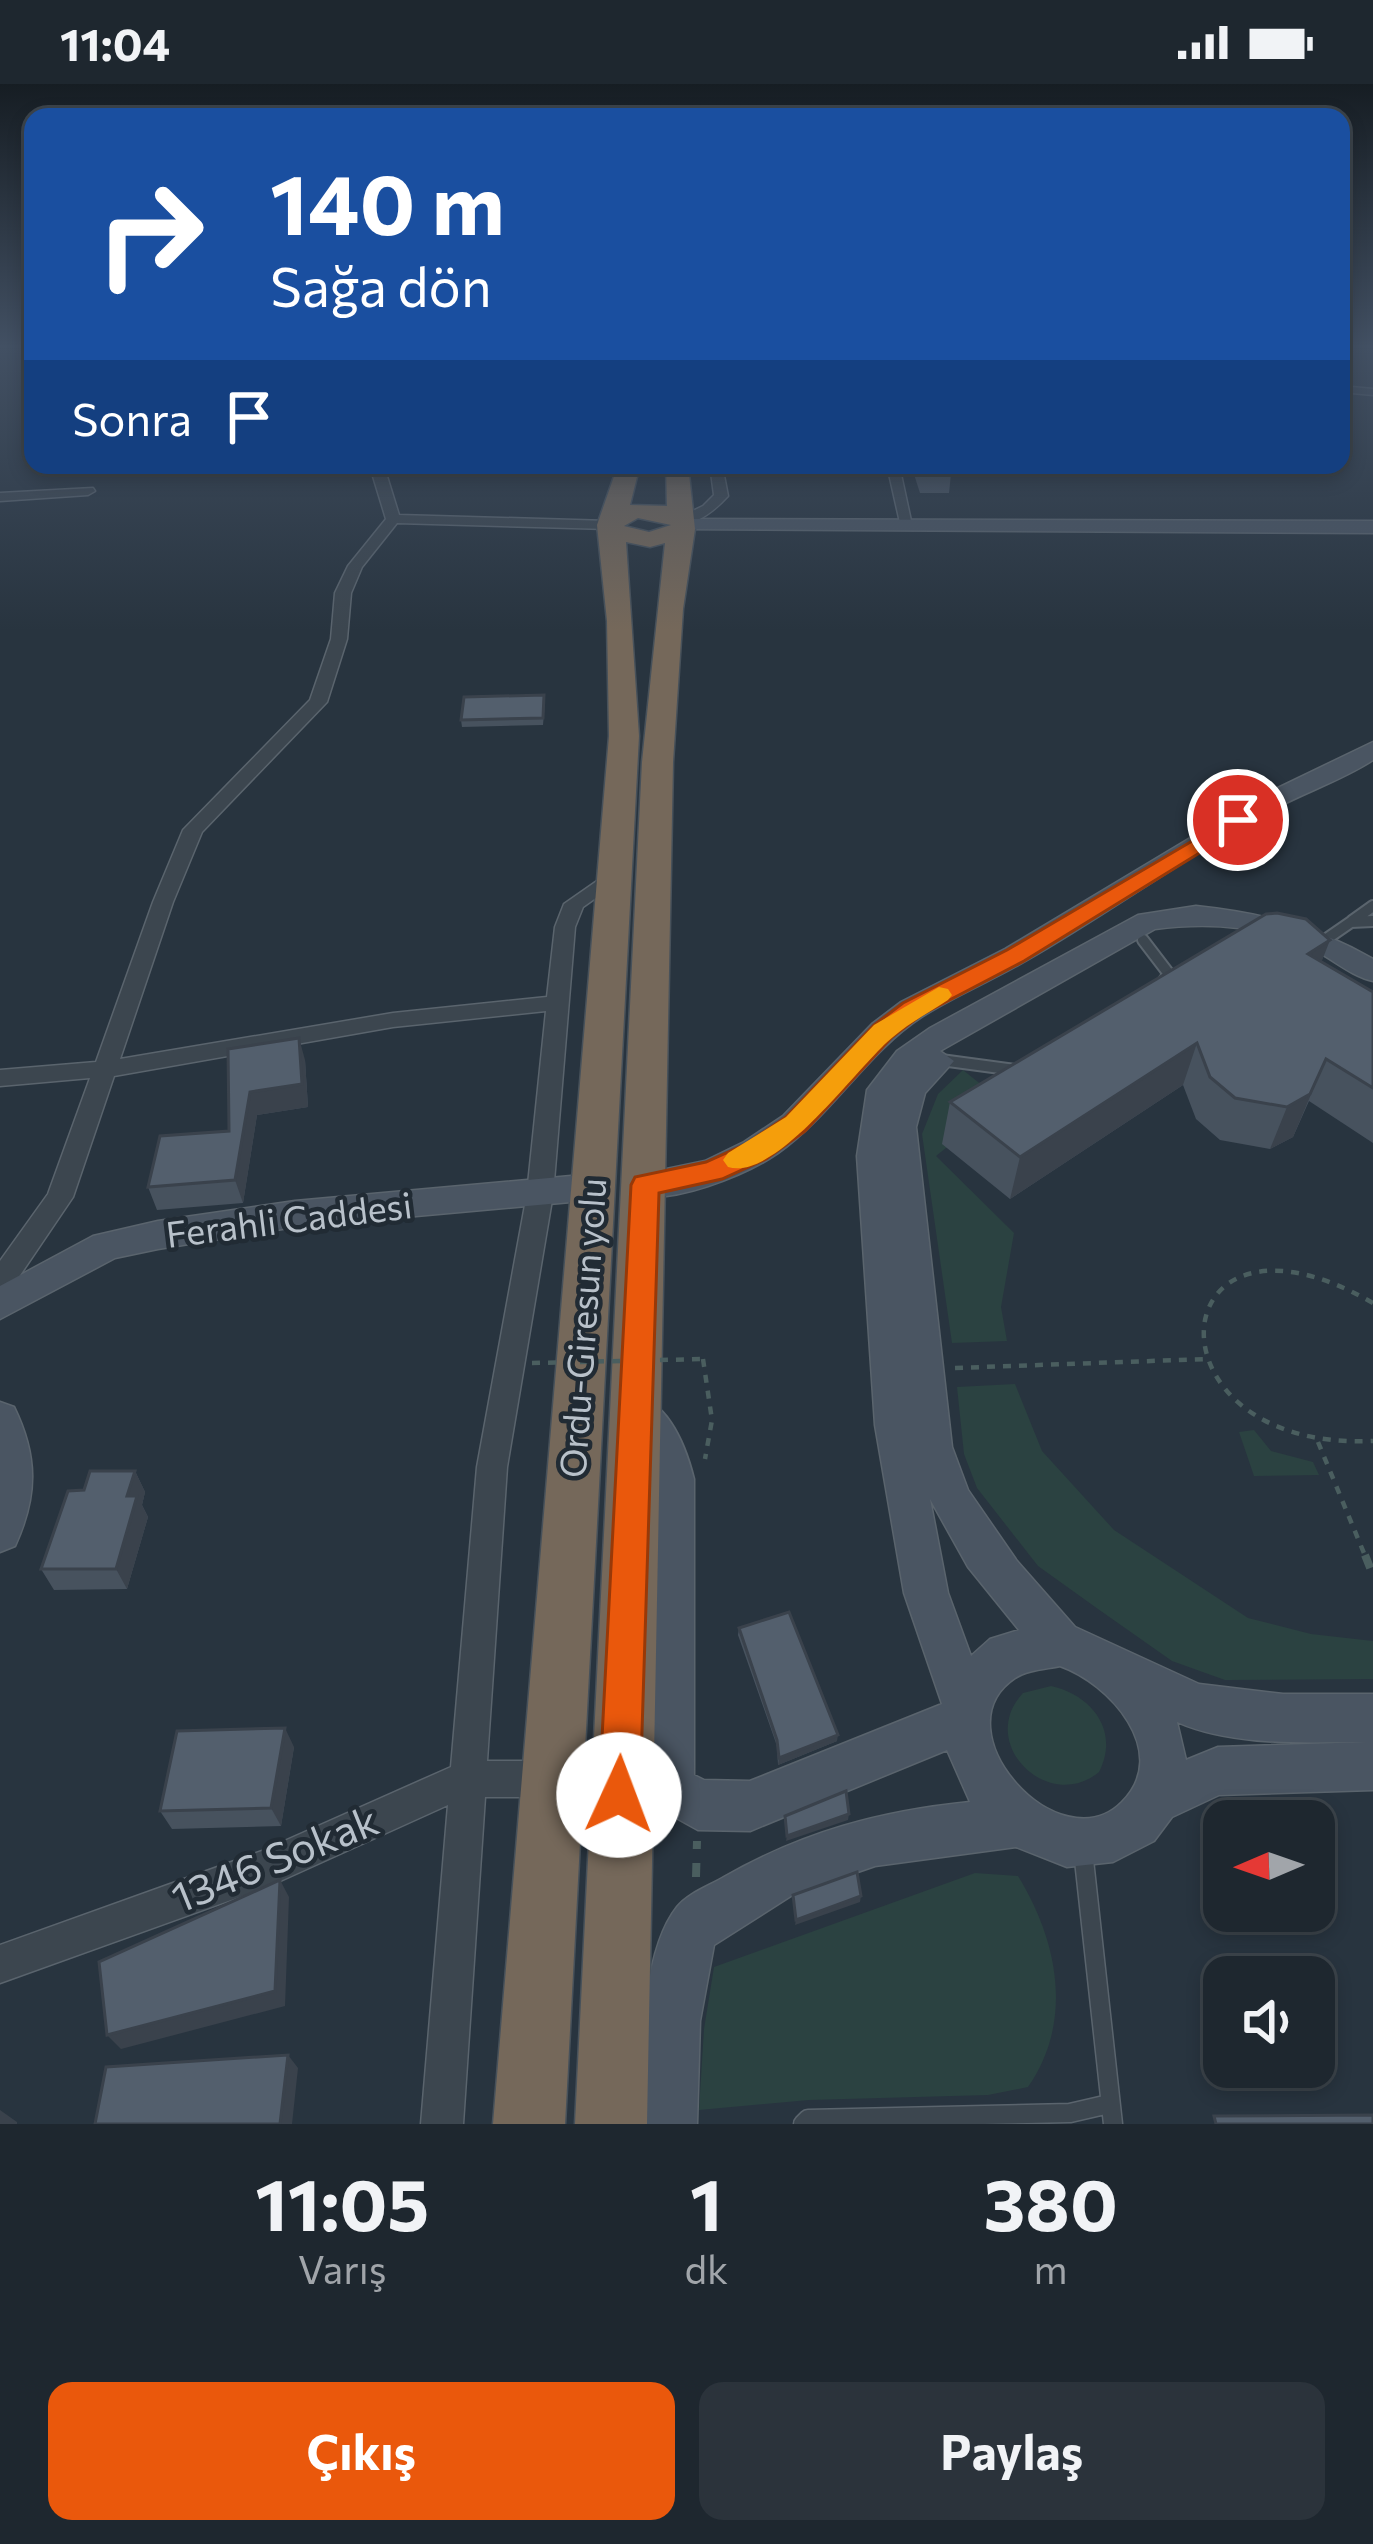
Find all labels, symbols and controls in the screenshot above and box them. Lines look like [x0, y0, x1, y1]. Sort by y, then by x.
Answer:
text: 11:04 [60, 15, 170, 70]
text: 140 m [270, 150, 505, 252]
icon: right [72, 156, 228, 312]
text: Sağa dön [270, 252, 492, 318]
icon: arrive [216, 384, 282, 450]
text: Sonra [72, 390, 192, 445]
pin [1187, 769, 1289, 871]
icon: arrive [1205, 787, 1271, 853]
street label: Ordu-Giresun yolu [549, 1176, 613, 1479]
street label: Ferahli Caddesi [163, 1181, 414, 1255]
position arrow [556, 1732, 682, 1858]
street label: 1346 Sokak [164, 1792, 385, 1922]
north arrow [1203, 1800, 1335, 1932]
map controls [1203, 1800, 1335, 2088]
button: sound [1203, 1956, 1335, 2088]
text: 11:05 [255, 2158, 429, 2246]
text: 1 [690, 2158, 723, 2246]
text: 380 [983, 2158, 1118, 2246]
text: Varış [298, 2244, 386, 2292]
text: dk [685, 2244, 728, 2292]
text: m [1034, 2244, 1068, 2292]
button: Çıkış [48, 2382, 675, 2520]
button: Paylaş [699, 2382, 1325, 2520]

